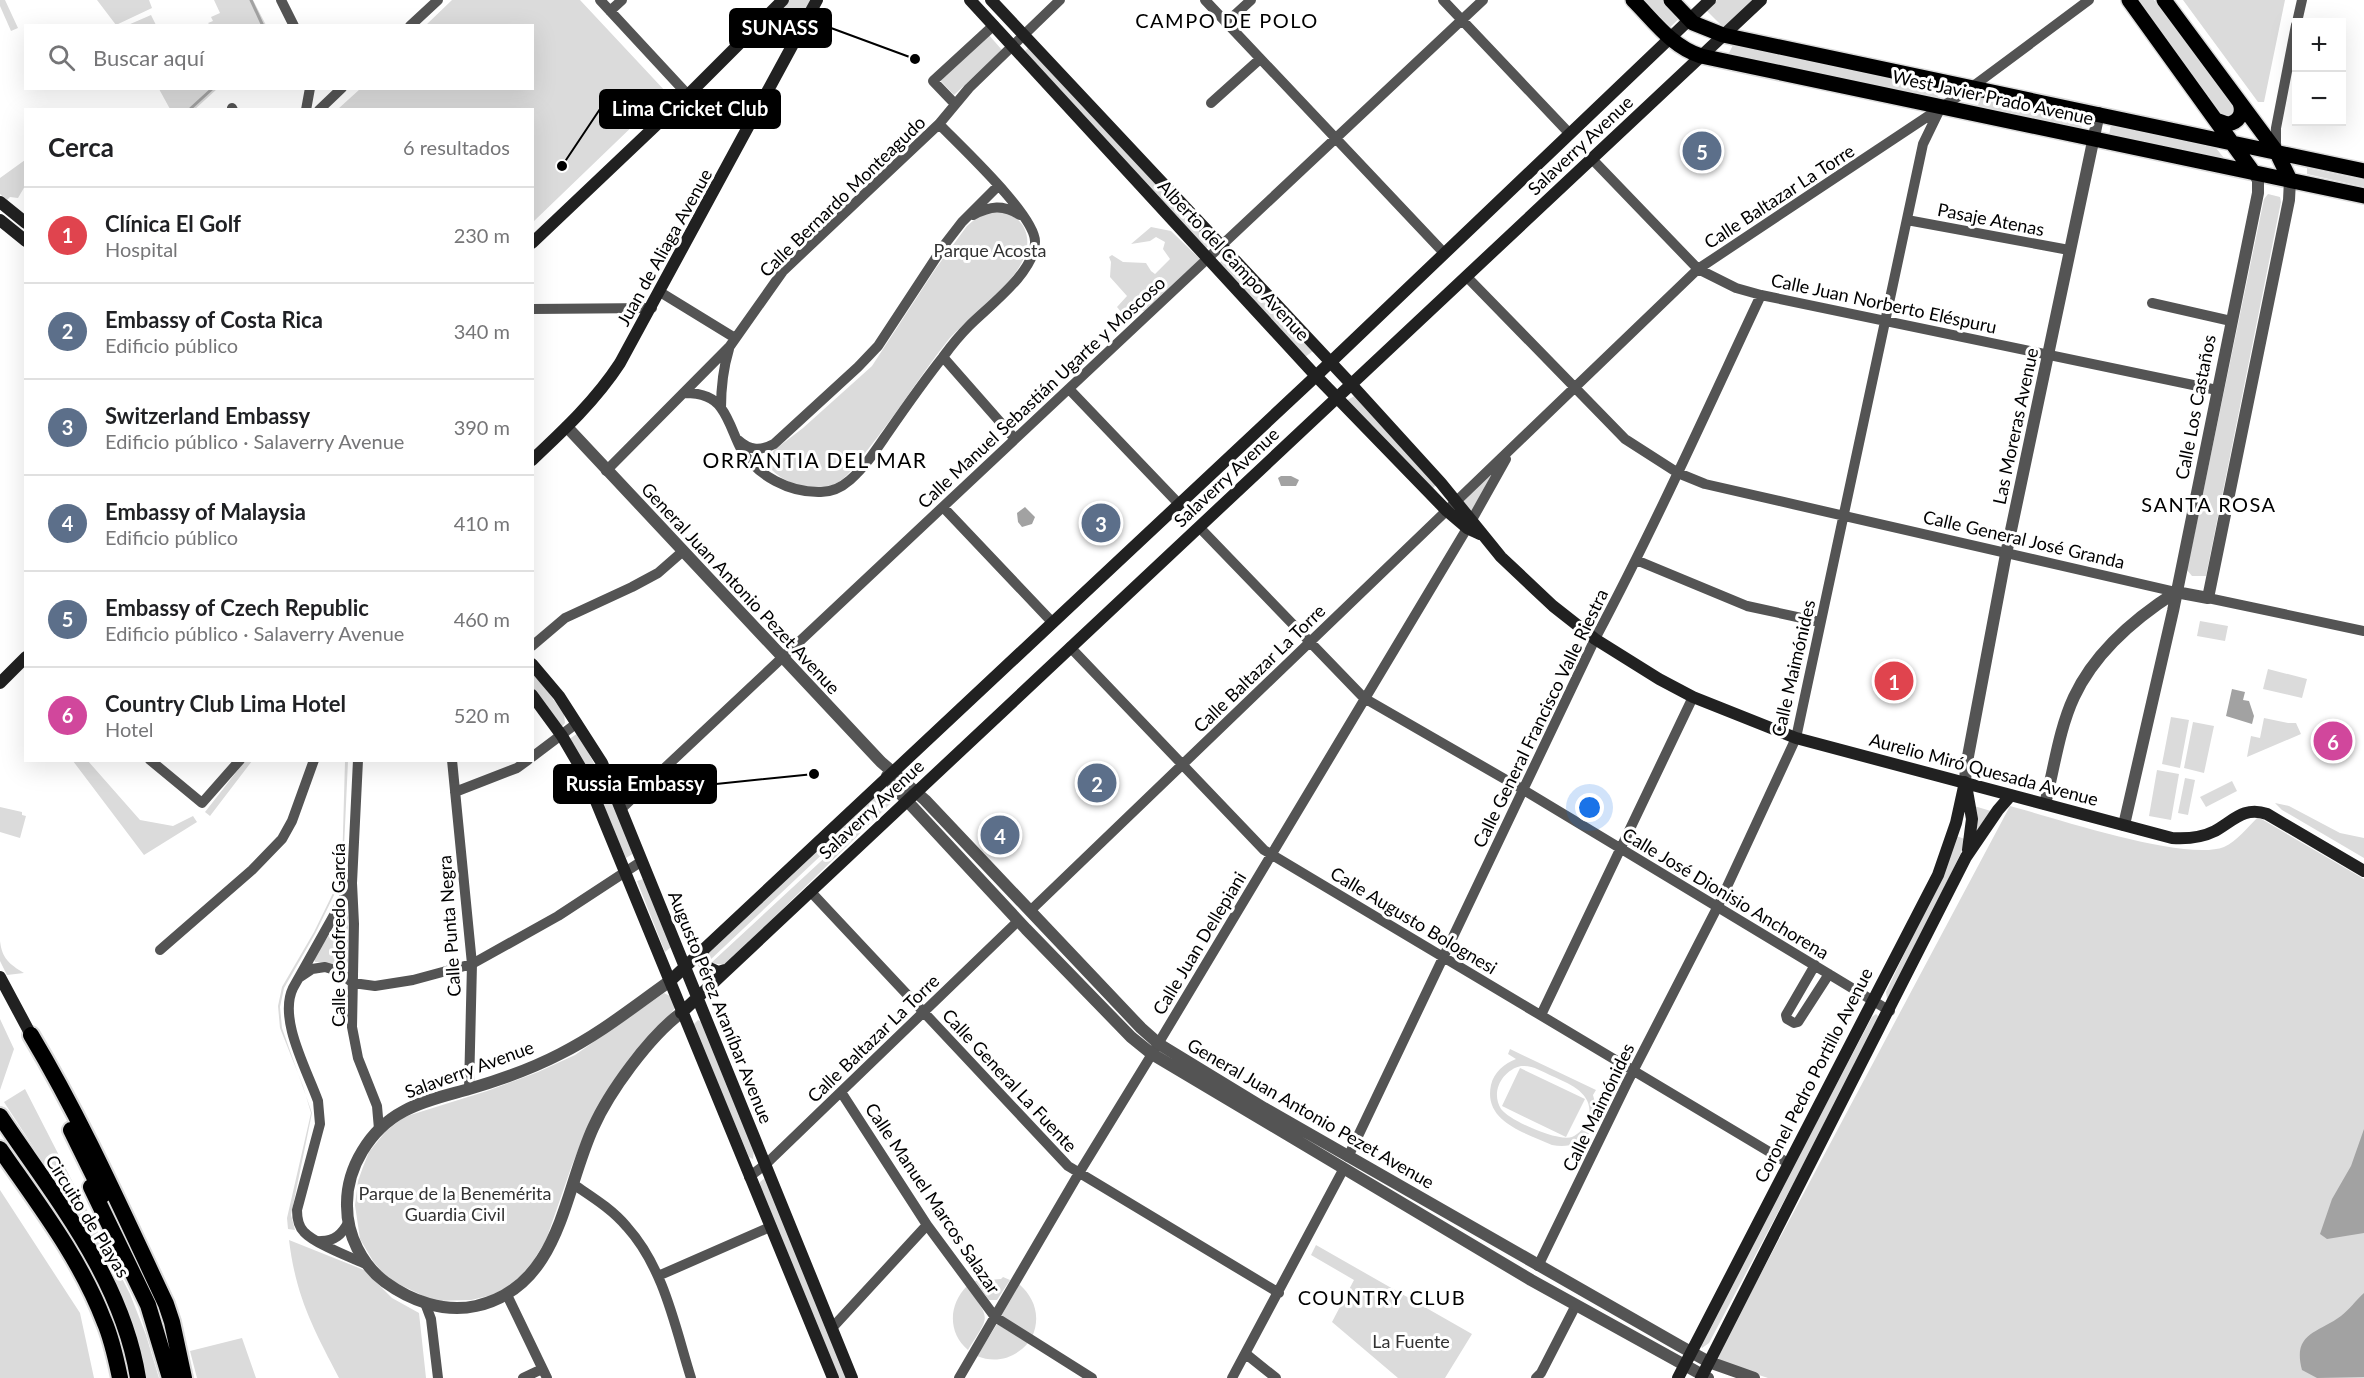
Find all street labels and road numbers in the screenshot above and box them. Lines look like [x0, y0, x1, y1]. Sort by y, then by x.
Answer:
street label: West Javier Prado Avenue [1890, 65, 2096, 129]
street label: Salaverry Avenue [1523, 91, 1637, 199]
street label: Calle Bernardo Monteagudo [754, 111, 930, 281]
street label: Calle Baltazar La Torre [1700, 139, 1858, 253]
street label: Juan de Aliaga Avenue [612, 165, 716, 329]
street label: Alberto del Campo Avenue [1154, 175, 1314, 345]
street label: Pasaje Atenas [1936, 198, 2046, 240]
street label: Calle Juan Norberto Eléspuru [1769, 268, 1999, 338]
street label: Calle Manuel Sebastián Ugarte y Moscoso [913, 271, 1169, 513]
street label: Calle Los Castaños [2170, 333, 2220, 481]
street label: Las Moreras Avenue [1988, 346, 2042, 506]
street label: Salaverry Avenue [1169, 423, 1283, 531]
street label: General Juan Antonio Pezet Avenue [637, 478, 845, 698]
street label: Calle General José Granda [1921, 505, 2127, 573]
street label: Calle General Francisco Valle Riestra [1468, 585, 1612, 851]
street label: Calle Maimónides [1767, 597, 1820, 739]
street label: Calle Baltazar La Torre [1189, 599, 1329, 737]
street label: Aurelio Miró Quesada Avenue [1867, 728, 2101, 810]
street label: Salaverry Avenue [814, 755, 928, 863]
street label: Calle José Dionisio Anchorena [1619, 823, 1833, 963]
street label: Calle Godofredo García [327, 843, 349, 1027]
street label: Calle Punta Negra [433, 854, 465, 998]
street label: Calle Augusto Bolognesi [1327, 862, 1501, 978]
street label: Calle Juan Dellepiani [1148, 868, 1250, 1018]
street label: Augusto Pérez Araníbar Avenue [664, 887, 778, 1127]
street label: Coronel Pedro Portillo Avenue [1749, 964, 1877, 1186]
street label: Calle Baltazar La Torre [803, 969, 943, 1107]
street label: Calle General La Fuente [938, 1004, 1082, 1156]
street label: General Juan Antonio Pezet Avenue [1184, 1033, 1438, 1193]
street label: Salaverry Avenue [401, 1035, 537, 1103]
street label: Calle Maimónides [1557, 1039, 1639, 1175]
street label: Calle Manuel Marcos Salazar [861, 1098, 1005, 1298]
street label: Circuito de Playas [41, 1151, 135, 1282]

